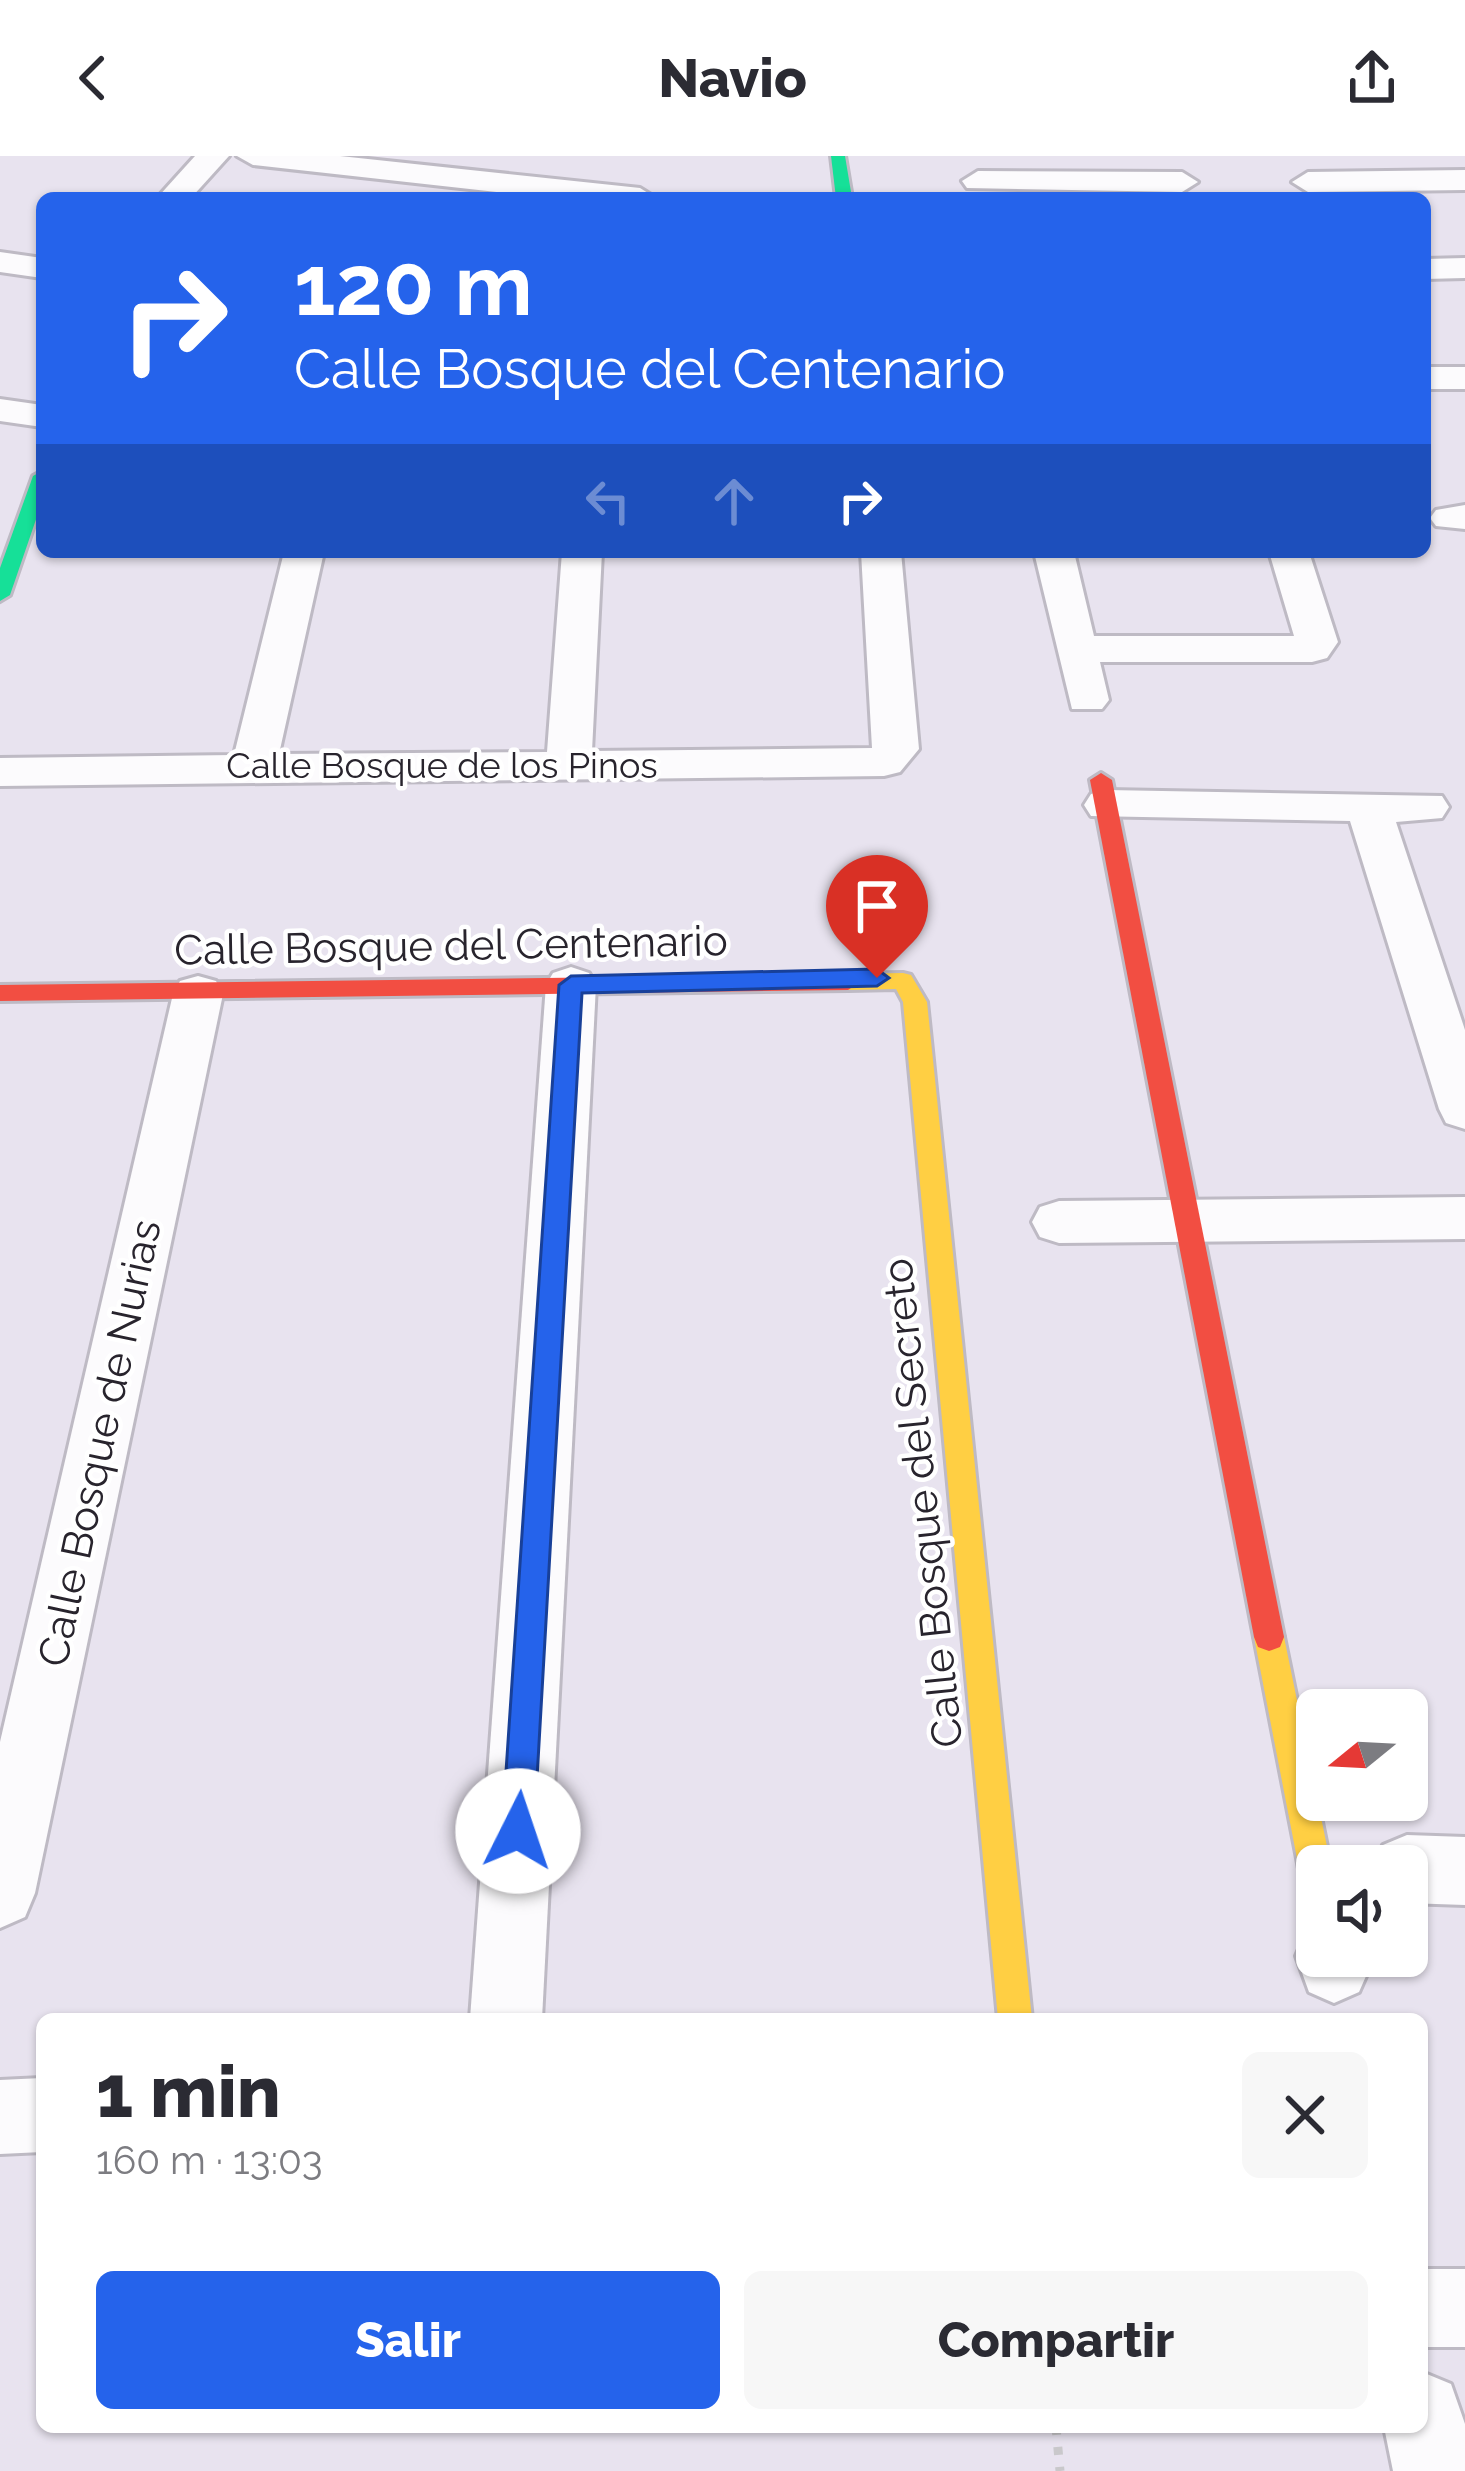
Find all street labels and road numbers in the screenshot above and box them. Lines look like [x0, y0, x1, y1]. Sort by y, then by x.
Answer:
street label: Calle Bosque de los Pinos [226, 744, 658, 786]
street label: Calle Bosque del Centenario [174, 916, 728, 975]
street label: Calle Bosque de Nurias [28, 1215, 171, 1671]
street label: Calle Bosque del Secreto [872, 1256, 973, 1750]

